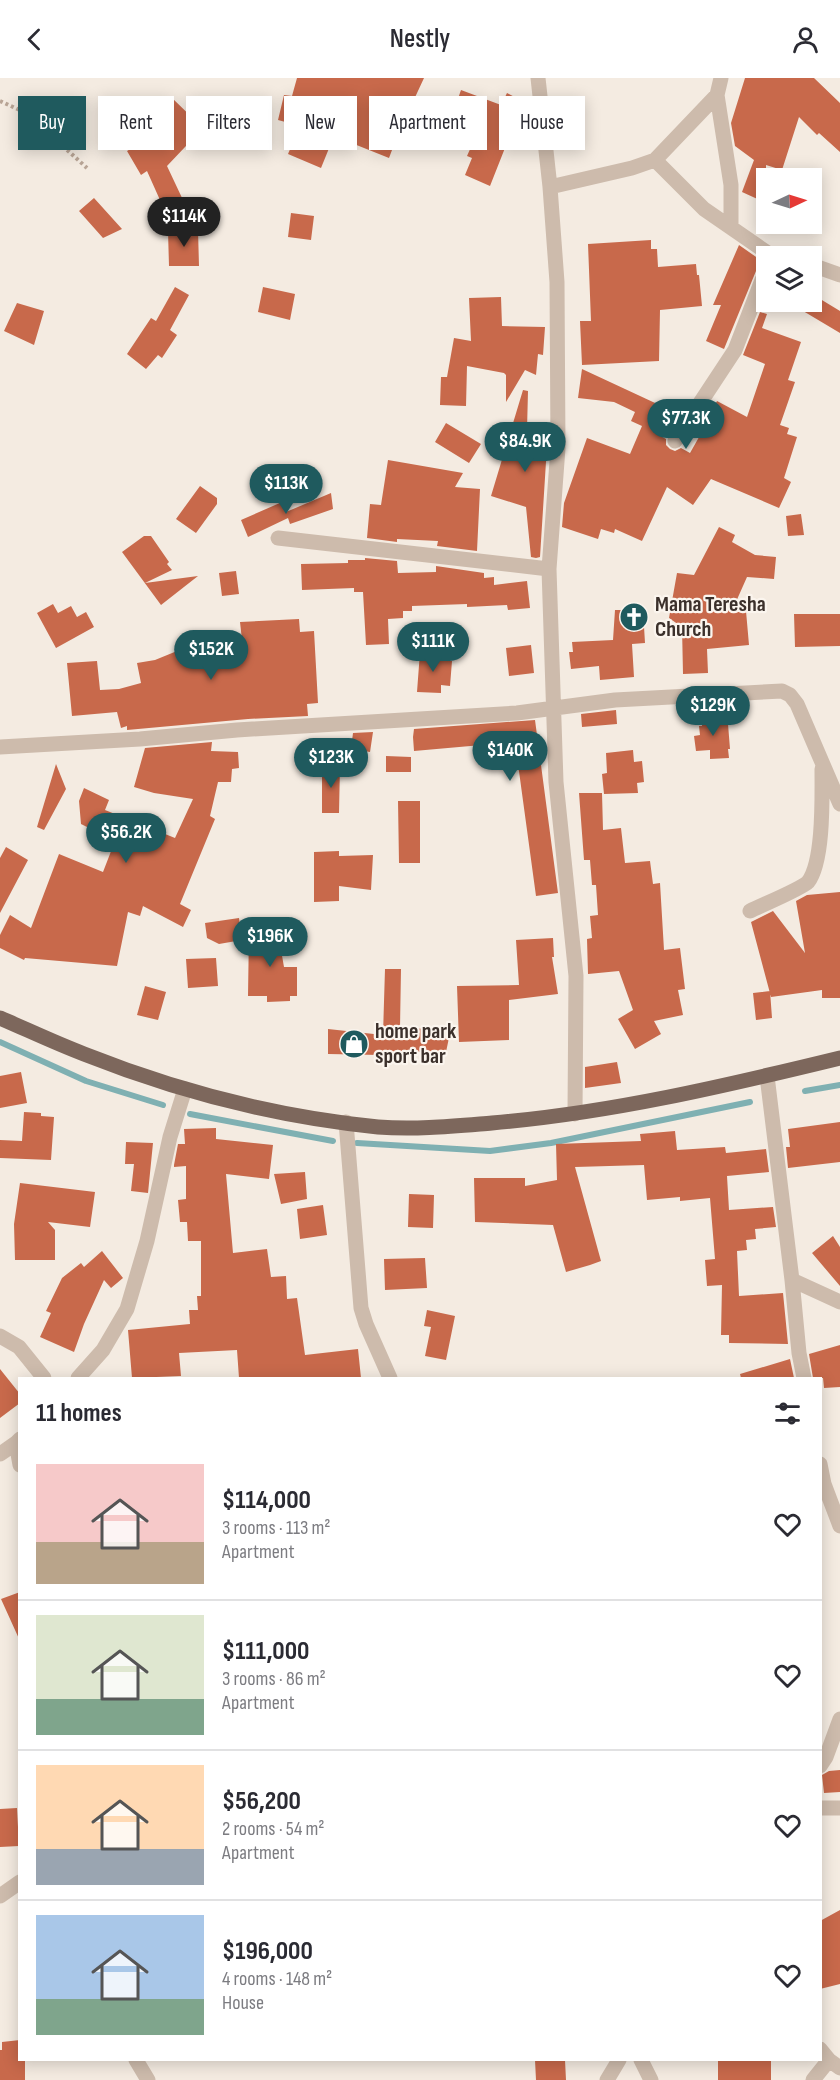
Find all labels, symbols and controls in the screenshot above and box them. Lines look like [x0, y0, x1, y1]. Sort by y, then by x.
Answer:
icon: back [18, 23, 51, 56]
text: Nestly [390, 23, 450, 55]
icon: person [789, 23, 822, 56]
chip: Buy [18, 96, 86, 150]
chip: Rent [98, 96, 174, 150]
chip: Filters [186, 96, 272, 150]
chip: New [284, 96, 357, 150]
chip: Apartment [369, 96, 487, 150]
chip: House [499, 96, 585, 150]
north arrow [756, 168, 822, 234]
map controls [756, 168, 822, 312]
pin: $114K [142, 197, 226, 248]
text: $114K [161, 204, 207, 228]
button: layers [756, 246, 822, 312]
pin: $77.3K [637, 399, 735, 450]
text: $77.3K [661, 406, 711, 430]
pin: $84.9K [476, 422, 574, 473]
text: $84.9K [499, 429, 551, 453]
pin: $113K [244, 464, 328, 515]
text: $113K [264, 471, 308, 495]
place label: Mama Teresha Church [655, 591, 766, 643]
church icon: Mama Teresha Church [618, 601, 650, 633]
pin: $111K [391, 622, 475, 673]
text: $111K [411, 629, 455, 653]
pin: $152K [169, 630, 253, 681]
text: $152K [188, 637, 234, 661]
pin: $129K [671, 686, 755, 737]
text: $129K [690, 693, 736, 717]
pin: $140K [468, 731, 552, 782]
pin: $123K [289, 738, 373, 789]
text: $140K [487, 738, 533, 762]
text: $123K [308, 745, 354, 769]
pin: $56.2K [77, 813, 175, 864]
text: $56.2K [100, 820, 152, 844]
pin: $196K [228, 917, 312, 968]
text: $196K [247, 924, 293, 948]
place label: home park sport bar [375, 1018, 457, 1070]
shop icon: home park sport bar [338, 1028, 370, 1060]
icon: filters [771, 1397, 804, 1430]
text: 11 homes [36, 1398, 122, 1429]
text: $114,000 [222, 1485, 311, 1516]
icon: home [84, 1488, 156, 1560]
icon: heart [771, 1508, 804, 1541]
text: 3 rooms · 113 m² [222, 1516, 331, 1540]
text: Apartment [222, 1540, 295, 1564]
text: $111,000 [222, 1636, 309, 1667]
icon: home [84, 1639, 156, 1711]
icon: heart [771, 1659, 804, 1692]
text: 3 rooms · 86 m² [222, 1667, 326, 1691]
text: Apartment [222, 1691, 295, 1715]
text: $56,200 [222, 1786, 301, 1817]
icon: home [84, 1789, 156, 1861]
icon: heart [771, 1809, 804, 1842]
text: 2 rooms · 54 m² [222, 1817, 324, 1841]
text: Apartment [222, 1841, 295, 1865]
text: $196,000 [222, 1936, 313, 1967]
icon: home [84, 1939, 156, 2011]
icon: heart [771, 1959, 804, 1992]
text: 4 rooms · 148 m² [222, 1967, 332, 1991]
text: House [222, 1991, 264, 2015]

